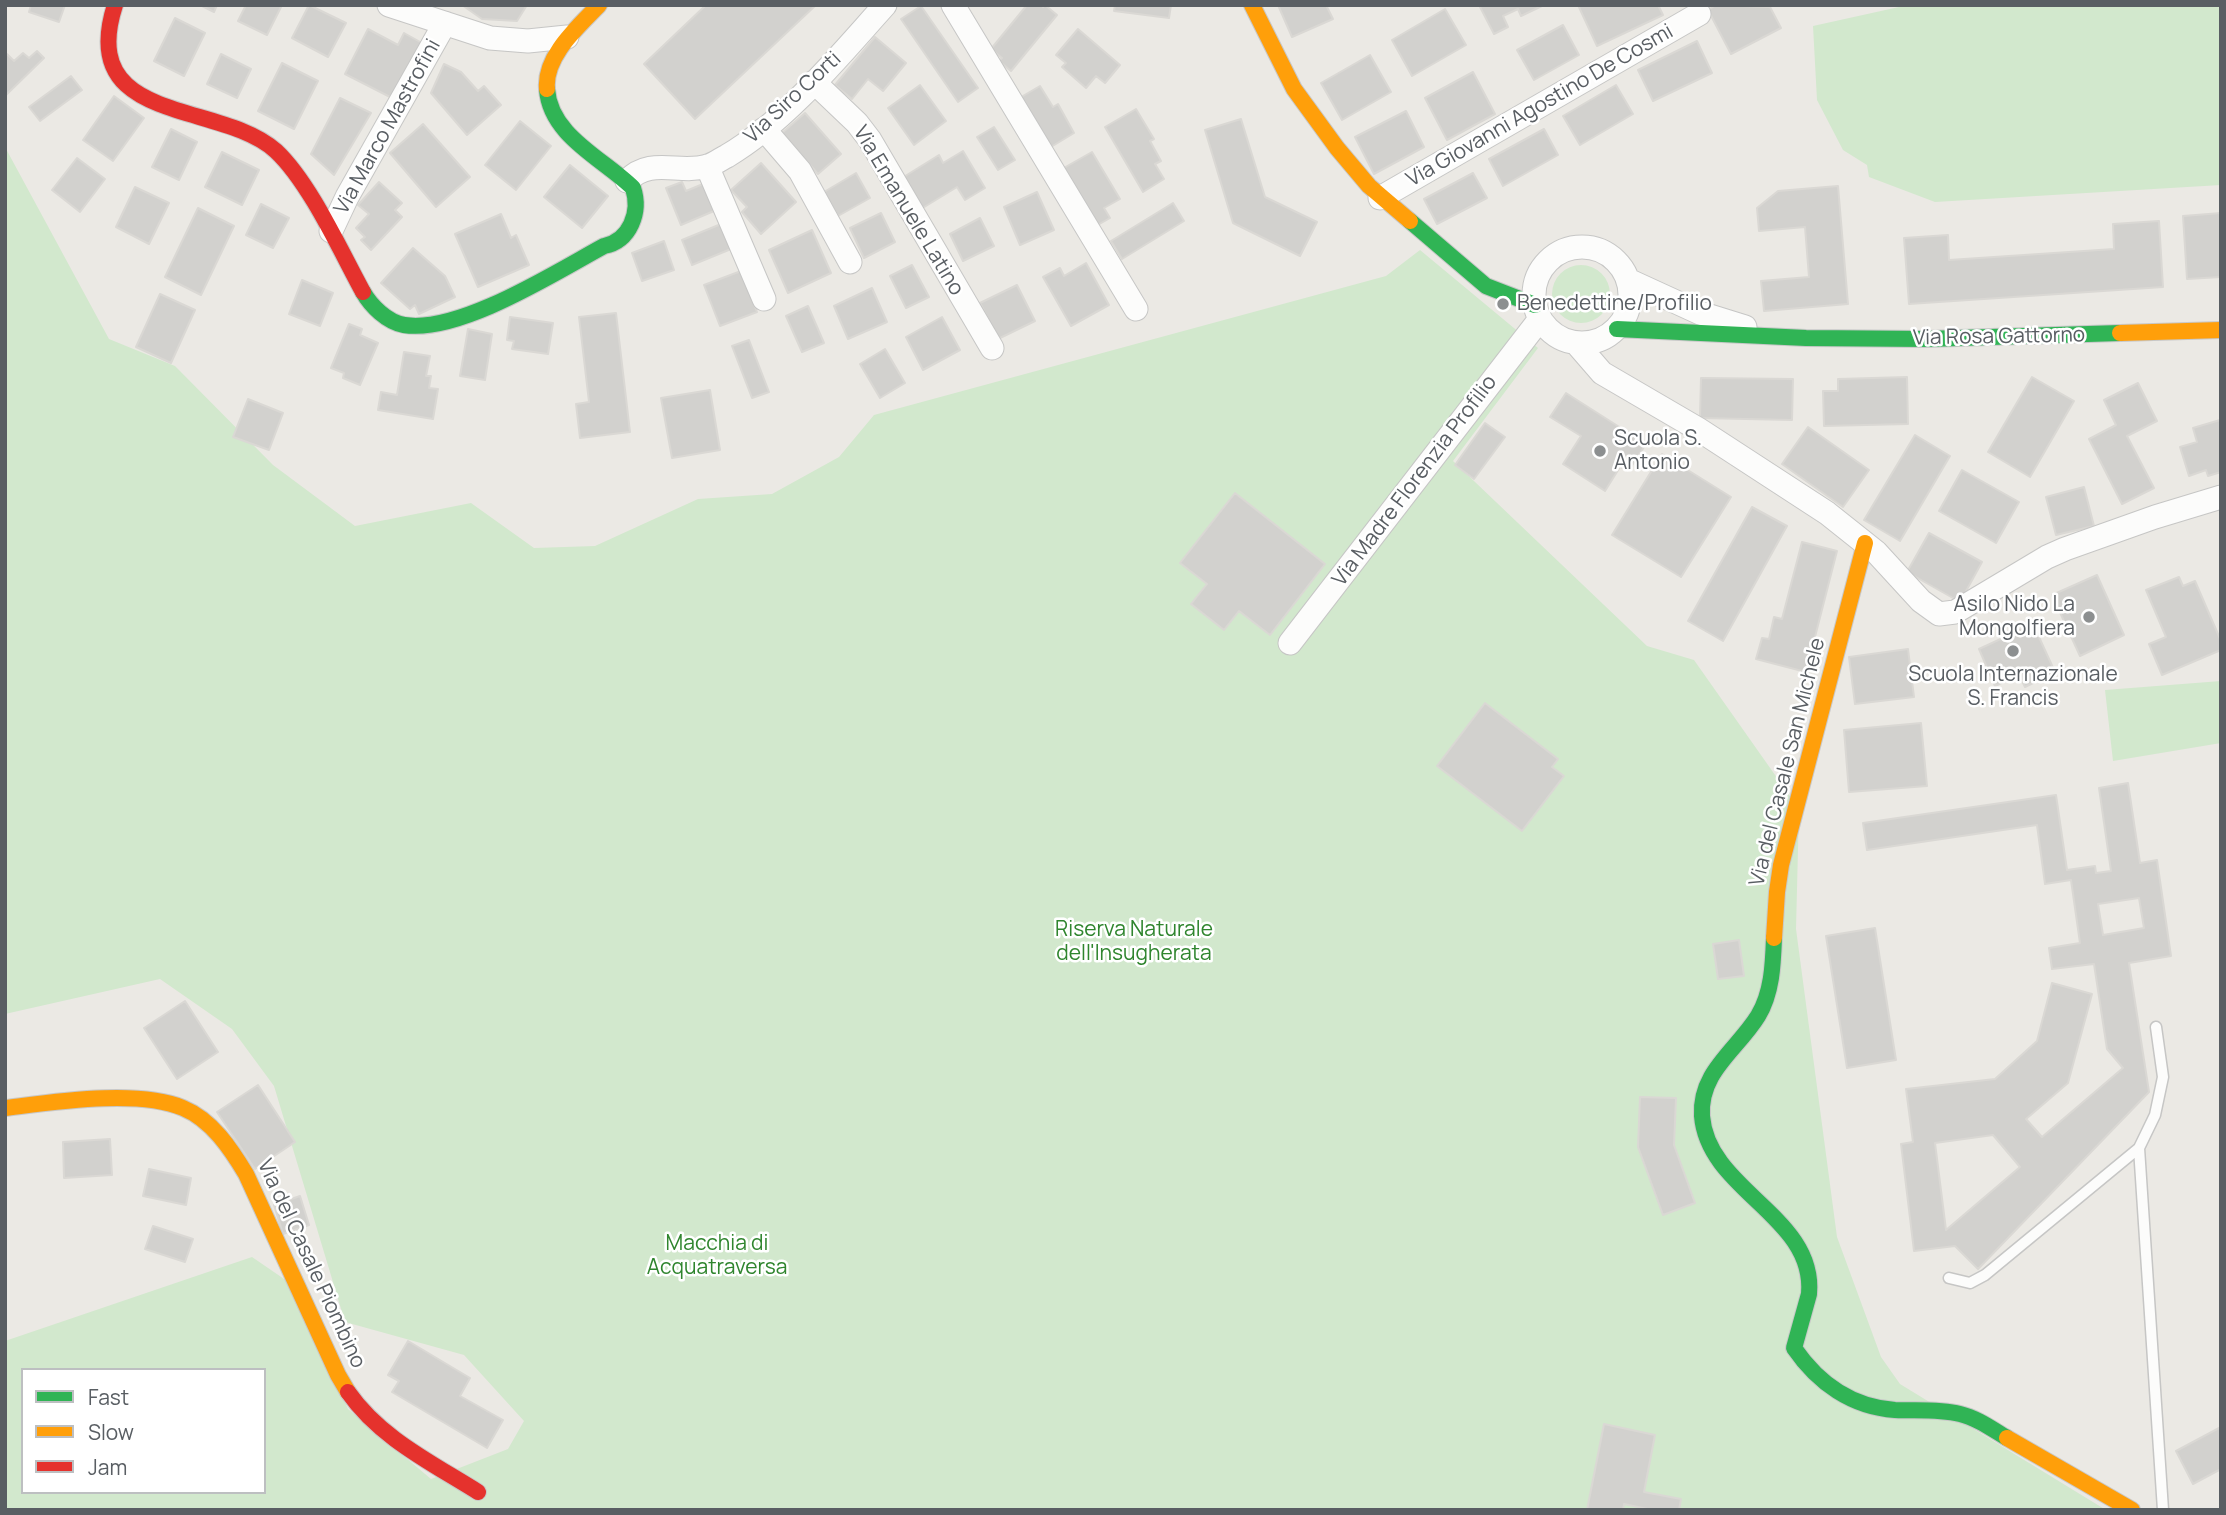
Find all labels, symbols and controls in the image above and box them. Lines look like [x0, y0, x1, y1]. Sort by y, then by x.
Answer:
street label: Via Giovanni Agostino De Cosmi [1402, 19, 1678, 193]
street label: Via Marco Mastrofini [329, 35, 447, 219]
street label: Via Siro Corti [739, 47, 847, 149]
street label: Via Emanuele Latino [847, 122, 969, 300]
place label: Benedettine/Profilio [1517, 291, 1712, 317]
marker: Benedettine/Profilio [1495, 296, 1511, 312]
street label: Via Rosa Gattorno [1913, 323, 2085, 351]
street label: Via Madre Florenzia Profilio [1327, 371, 1503, 591]
place label: Scuola S. Antonio [1614, 426, 1702, 476]
marker: Scuola S. Antonio [1592, 443, 1608, 459]
place label: Asilo Nido La Mongolfiera [1954, 592, 2075, 642]
marker: Asilo Nido La Mongolfiera [2081, 609, 2097, 625]
street label: Via del Casale San Michele [1745, 635, 1831, 889]
marker: Scuola Internazionale S. Francis [2005, 643, 2021, 659]
place label: Scuola Internazionale S. Francis [1908, 662, 2118, 712]
park label: Riserva Naturale dell'Insugherata [1055, 917, 1213, 967]
street label: Via del Casale Piombino [251, 1156, 371, 1372]
park label: Macchia di Acquatraversa [647, 1231, 787, 1281]
legend [21, 1368, 266, 1494]
text: Fast [88, 1383, 129, 1411]
text: Slow [88, 1418, 134, 1446]
text: Jam [88, 1453, 127, 1481]

